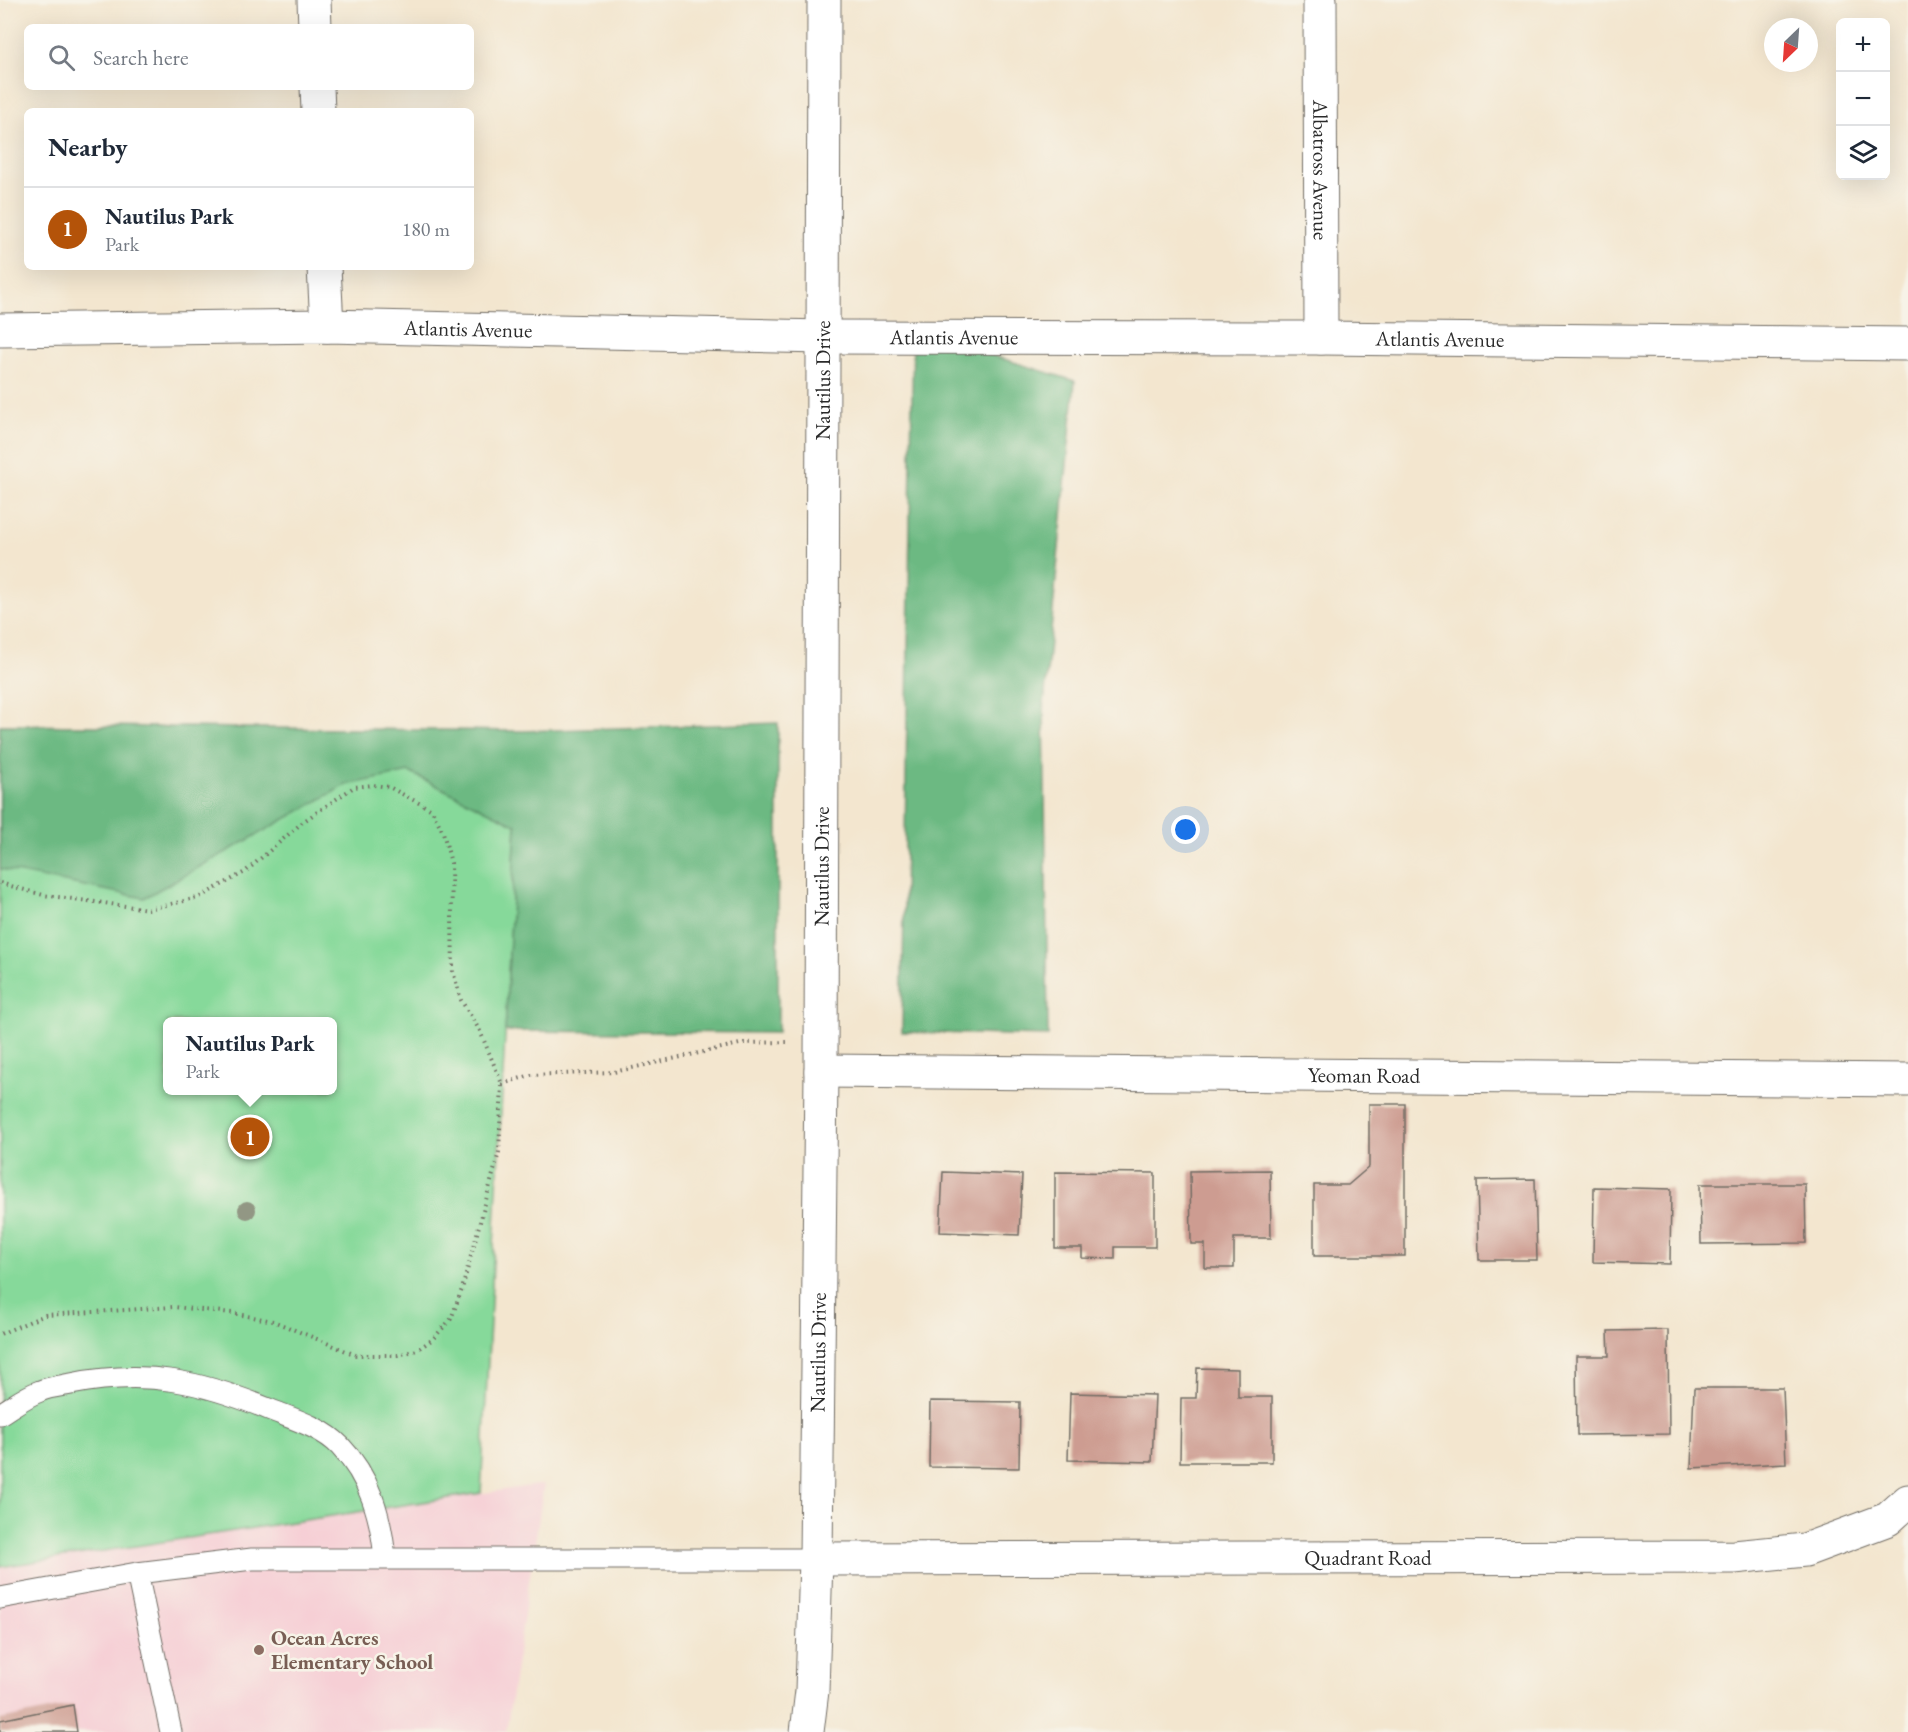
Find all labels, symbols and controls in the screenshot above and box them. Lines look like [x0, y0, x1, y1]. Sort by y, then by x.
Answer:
north arrow [1764, 18, 1818, 72]
map controls [1836, 18, 1890, 180]
button: + [1836, 18, 1890, 72]
search box [24, 24, 474, 90]
icon: search [45, 41, 78, 74]
text: Search here [93, 43, 188, 72]
button: − [1836, 72, 1890, 126]
street label: Albatross Avenue [1307, 99, 1335, 240]
button: layers [1836, 126, 1890, 180]
text: Nearby [48, 130, 128, 164]
text: Nautilus Park [105, 202, 234, 231]
text: 1 [62, 216, 73, 242]
text: 180 m [402, 216, 450, 242]
text: Park [105, 231, 139, 257]
street label: Atlantis Avenue [402, 314, 533, 344]
street label: Nautilus Drive [809, 320, 836, 440]
street label: Atlantis Avenue [888, 323, 1018, 350]
street label: Atlantis Avenue [1374, 325, 1504, 353]
street label: Nautilus Drive [807, 806, 835, 926]
your location [1171, 815, 1200, 844]
popup [163, 1017, 337, 1095]
text: Nautilus Park [186, 1029, 314, 1058]
text: Park [186, 1058, 220, 1084]
street label: Yeoman Road [1308, 1061, 1421, 1089]
pin: 1 [230, 1114, 270, 1160]
street label: Nautilus Drive [804, 1292, 832, 1412]
street label: Quadrant Road [1304, 1544, 1432, 1572]
place label: Ocean Acres Elementary School [271, 1624, 433, 1675]
marker: Ocean Acres Elementary School [252, 1643, 266, 1657]

